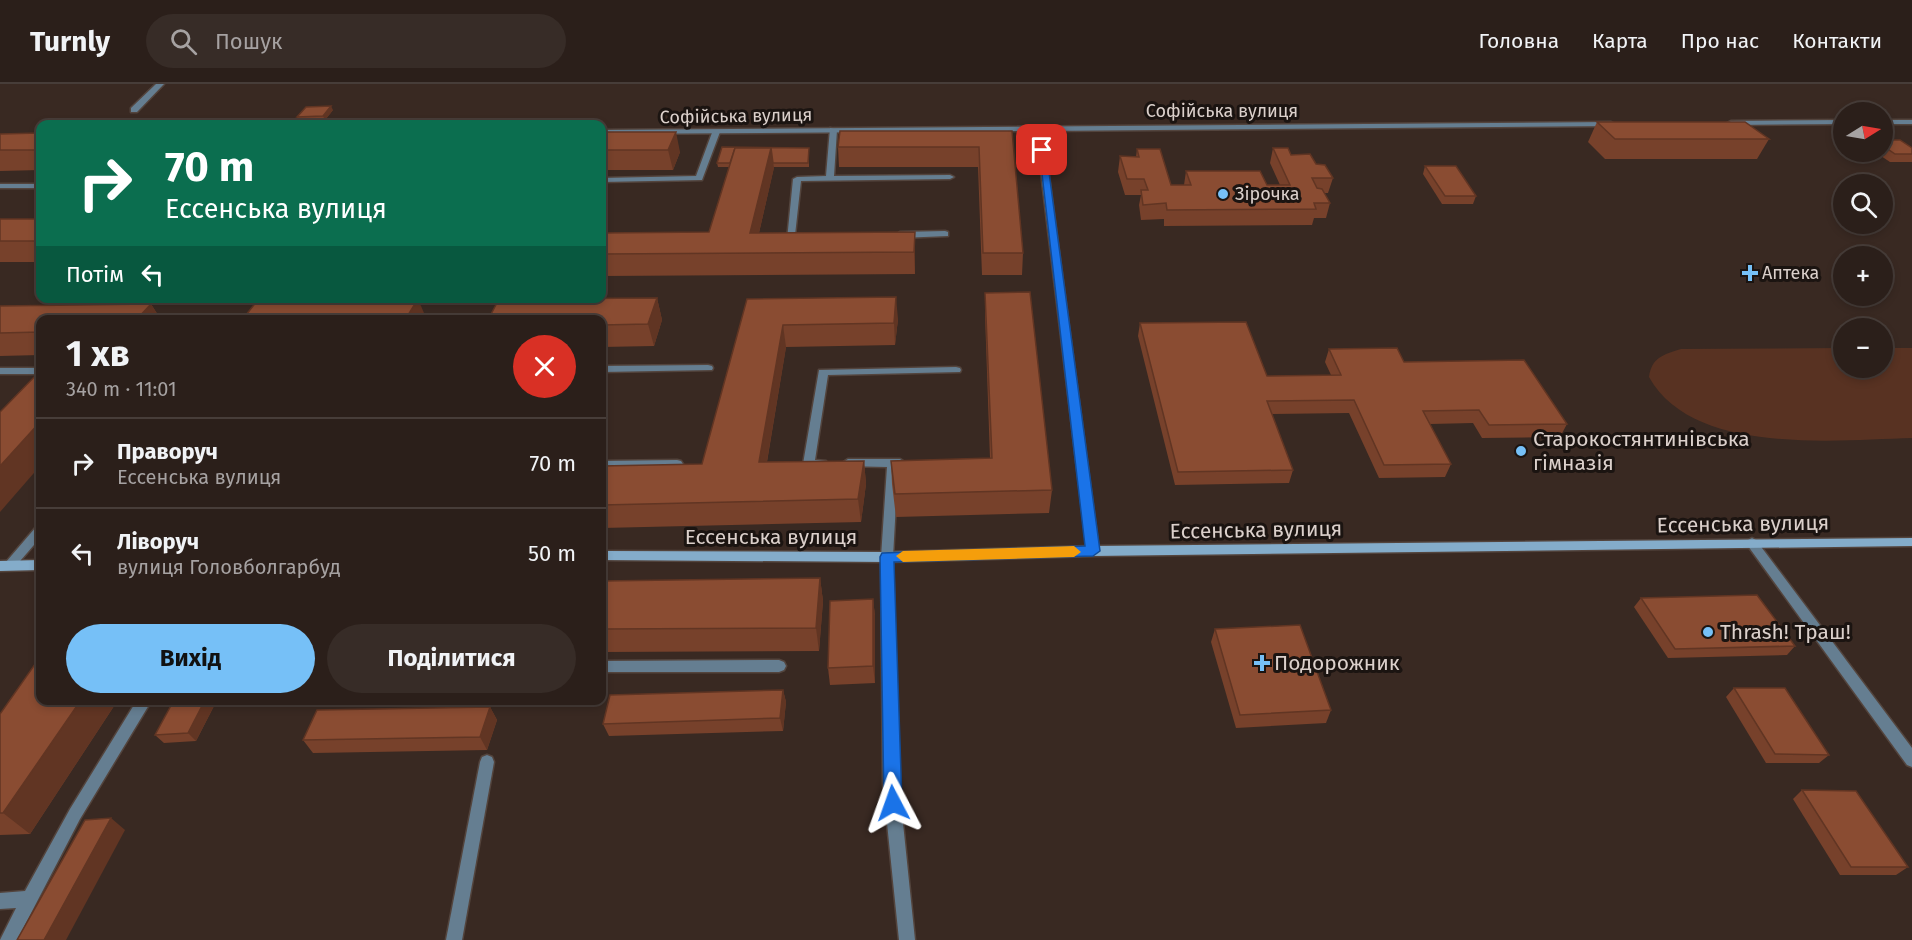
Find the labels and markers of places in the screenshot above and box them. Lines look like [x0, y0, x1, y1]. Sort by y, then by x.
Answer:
pin [1016, 124, 1067, 175]
place label: Зірочка [1235, 183, 1299, 205]
marker: Зірочка [1216, 187, 1230, 201]
place label: Аптека [1762, 262, 1819, 284]
marker: Аптека [1743, 266, 1757, 280]
place label: Старокостянтинівська гімназія [1533, 426, 1750, 476]
marker: Старокостянтинівська гімназія [1514, 444, 1528, 458]
place label: Thrash! Траш! [1720, 619, 1851, 645]
marker: Thrash! Траш! [1701, 625, 1715, 639]
place label: Подорожник [1274, 650, 1400, 676]
marker: Подорожник [1255, 656, 1269, 670]

